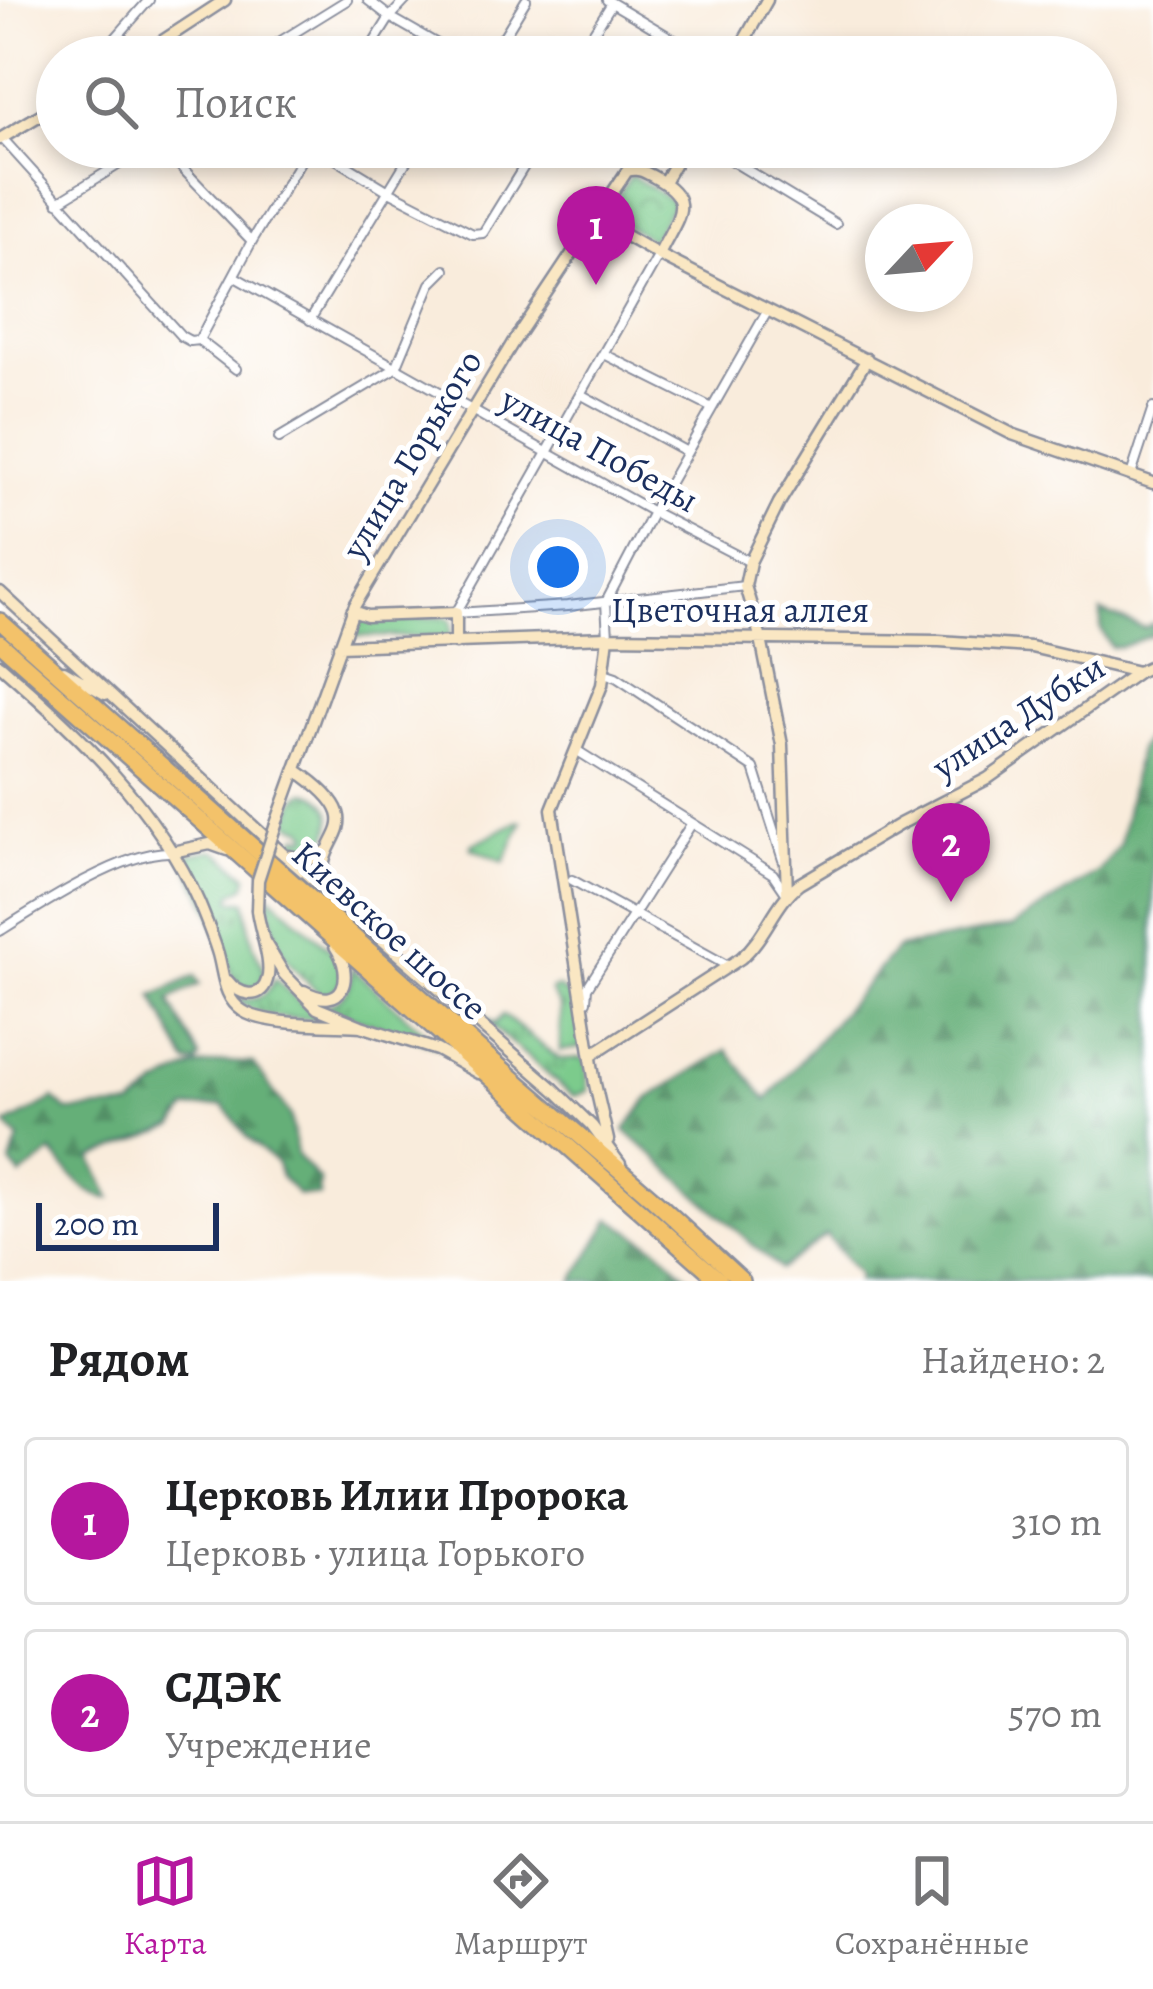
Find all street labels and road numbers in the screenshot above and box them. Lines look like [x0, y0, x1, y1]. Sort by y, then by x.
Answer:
street label: улица Горького [329, 340, 493, 569]
street label: улица Победы [491, 374, 707, 524]
street label: Цветочная аллея [611, 585, 869, 634]
street label: улица Дубки [921, 642, 1114, 791]
street label: Киевское шоссе [281, 830, 498, 1031]

